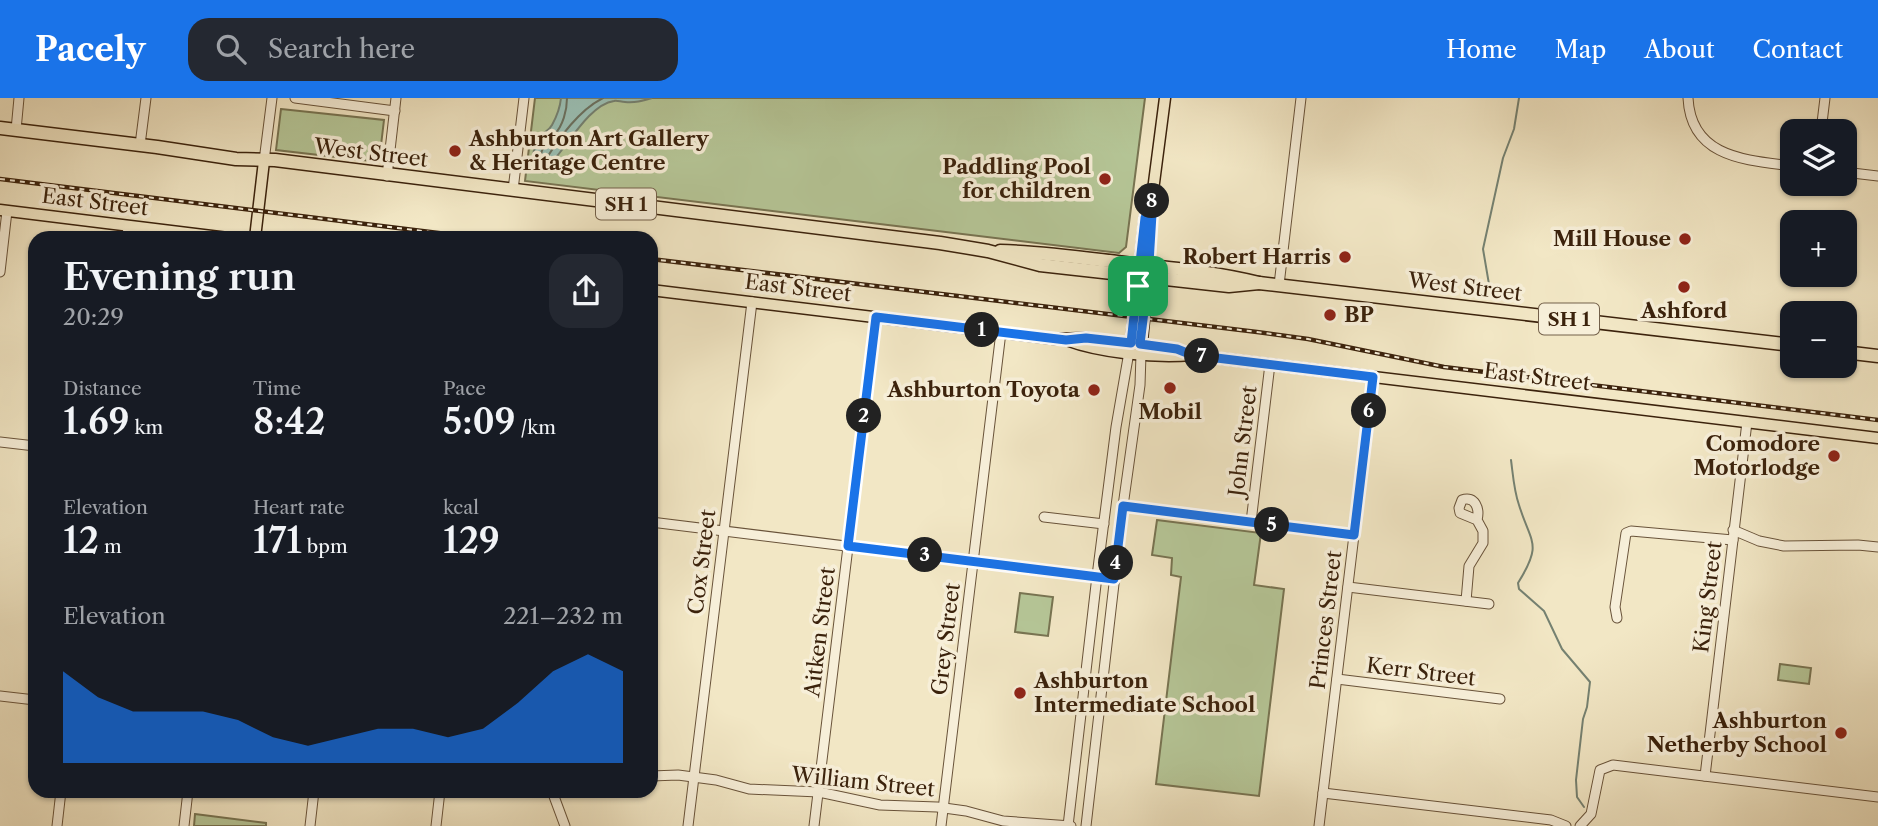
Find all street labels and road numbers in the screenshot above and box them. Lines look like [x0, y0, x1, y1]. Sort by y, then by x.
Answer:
street label: West Street [312, 133, 430, 172]
street label: East Street [40, 183, 150, 221]
road number: SH 1 [596, 188, 656, 220]
street label: West Street [1406, 267, 1524, 306]
street label: East Street [743, 269, 853, 307]
road number: SH 1 [1539, 304, 1599, 334]
street label: East Street [1482, 358, 1592, 396]
street label: John Street [1223, 384, 1262, 501]
street label: Cox Street [683, 507, 720, 616]
street label: King Street [1688, 539, 1727, 654]
street label: Princes Street [1305, 549, 1346, 691]
street label: Aitken Street [799, 565, 840, 699]
street label: Grey Street [926, 581, 965, 697]
street label: Kerr Street [1365, 652, 1478, 691]
street label: William Street [789, 761, 937, 802]

